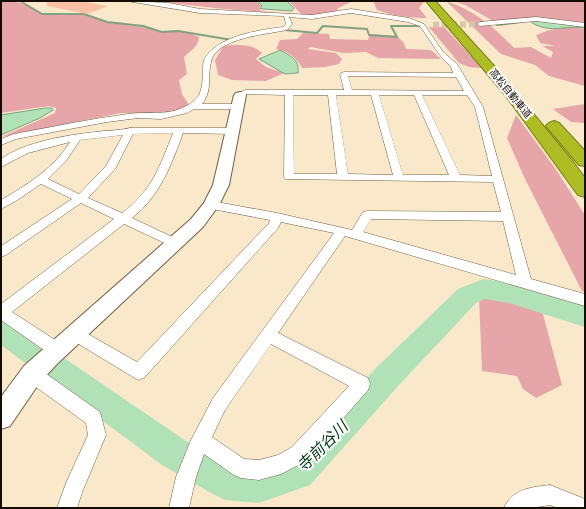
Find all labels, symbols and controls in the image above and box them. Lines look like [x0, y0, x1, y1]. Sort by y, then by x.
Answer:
street label: 高松自動車道 [487, 66, 535, 120]
water label: 寺前谷川 [292, 415, 353, 476]

